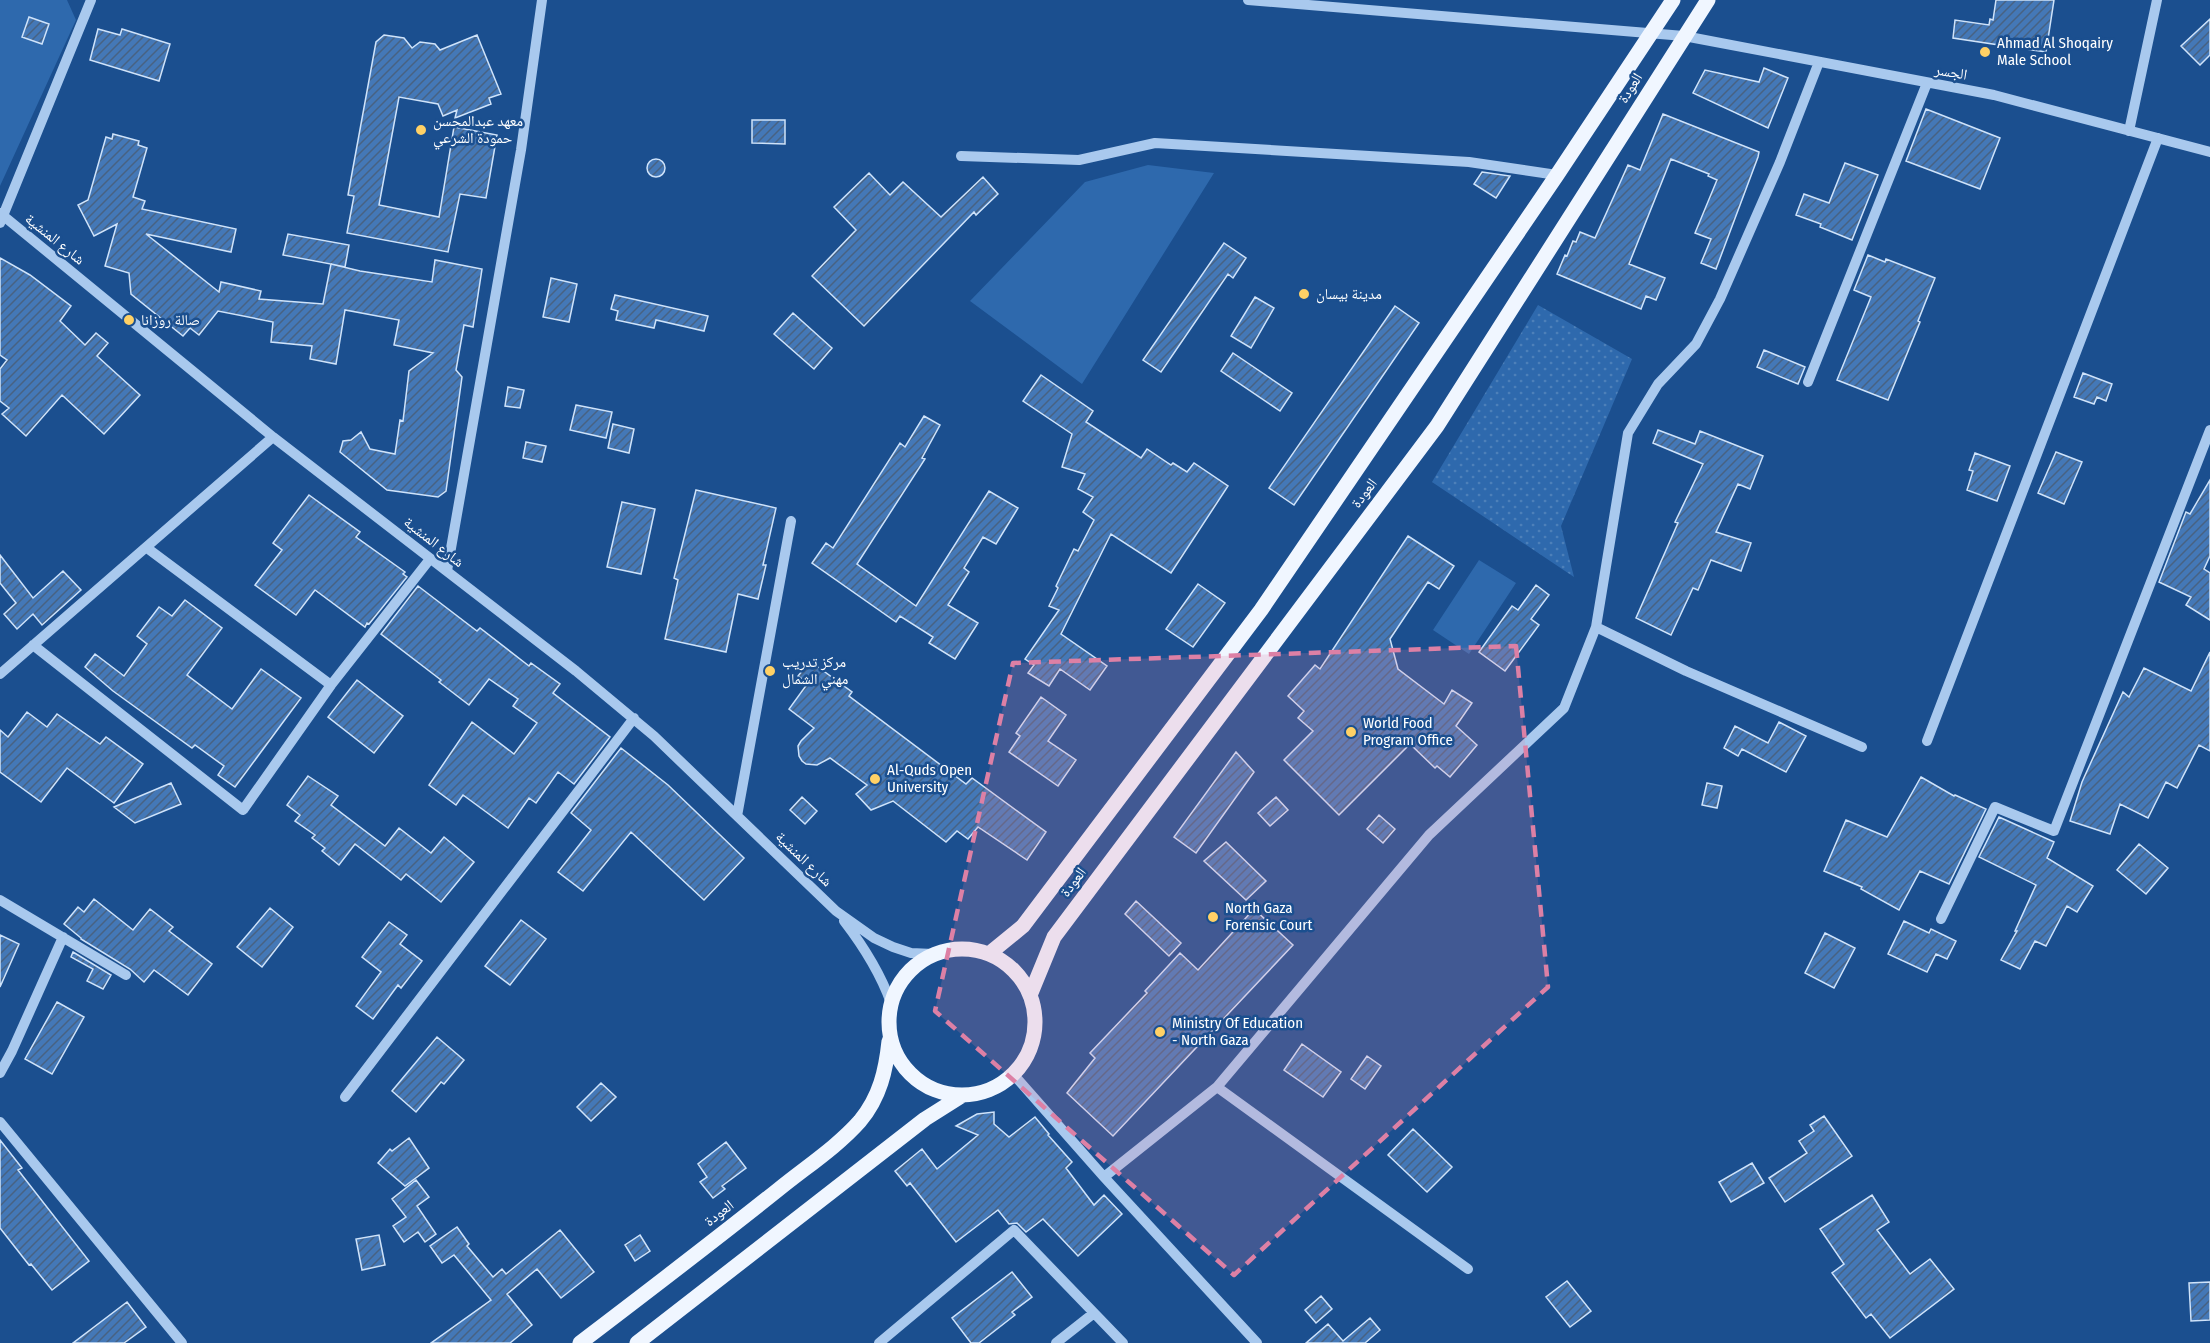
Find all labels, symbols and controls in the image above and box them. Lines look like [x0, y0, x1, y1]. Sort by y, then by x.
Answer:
place label: Ahmad Al Shoqairy Male School [1997, 34, 2113, 69]
marker: Ahmad Al Shoqairy Male School [1978, 45, 1992, 59]
street label: الجسر [1932, 60, 1969, 84]
street label: العودة [1614, 70, 1646, 106]
place label: معهد عبدالمحسن حمودة الشرعي [433, 112, 523, 150]
marker: معهد عبدالمحسن حمودة الشرعي [414, 123, 428, 137]
street label: شارع المنشية [21, 210, 89, 269]
place label: مدينة بيسان [1316, 285, 1382, 304]
marker: مدينة بيسان [1297, 287, 1311, 301]
place label: صالة روزانا [141, 311, 200, 329]
marker: صالة روزانا [122, 313, 136, 327]
street label: العودة [1347, 475, 1381, 511]
street label: شارع المنشية [400, 513, 468, 572]
place label: مركز تدريب مهني الشمال [782, 653, 849, 691]
marker: مركز تدريب مهني الشمال [763, 664, 777, 678]
place label: World Food Program Office [1363, 714, 1453, 749]
marker: World Food Program Office [1344, 725, 1358, 739]
place label: Al-Quds Open University [887, 761, 972, 796]
marker: Al-Quds Open University [868, 772, 882, 786]
street label: شارع المنشية [771, 828, 836, 891]
street label: العودة [1056, 864, 1090, 900]
place label: North Gaza Forensic Court [1225, 899, 1312, 934]
marker: North Gaza Forensic Court [1206, 910, 1220, 924]
place label: Ministry Of Education - North Gaza [1172, 1014, 1303, 1049]
marker: Ministry Of Education - North Gaza [1153, 1025, 1167, 1039]
street label: العودة [701, 1196, 737, 1230]

